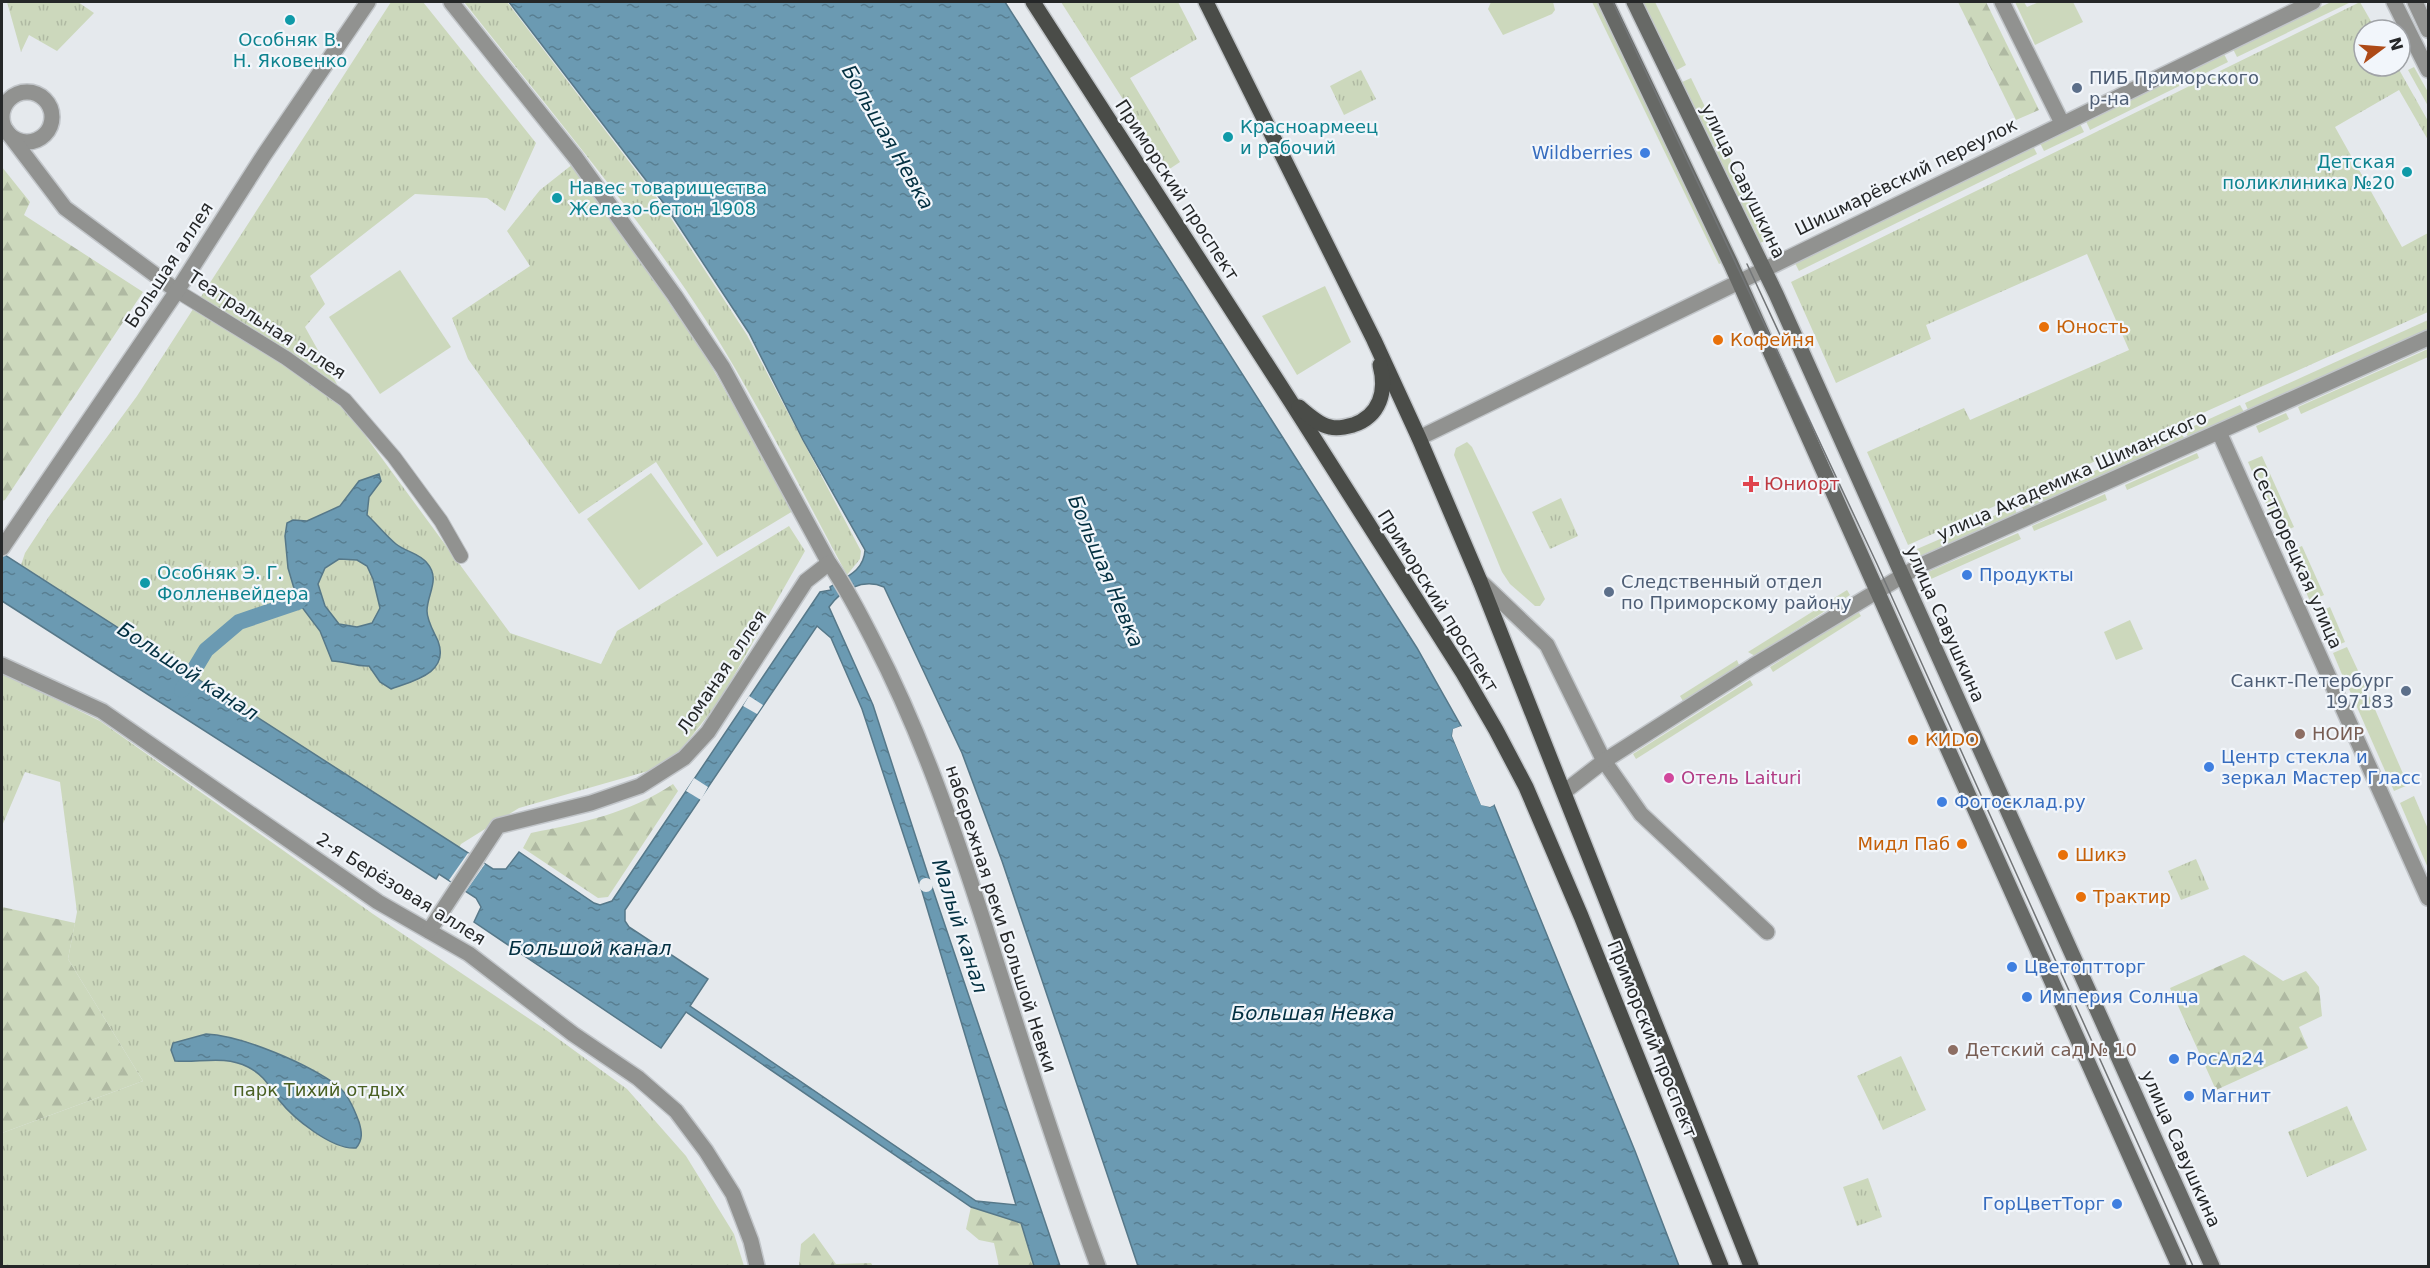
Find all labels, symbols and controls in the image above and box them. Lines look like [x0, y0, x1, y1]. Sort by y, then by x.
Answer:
marker: Особняк В. Н. Яковенко [283, 13, 297, 27]
north arrow [2352, 18, 2412, 78]
place label: Особняк В. Н. Яковенко [233, 29, 347, 71]
text: N [2385, 35, 2407, 53]
water label: Большая Невка [837, 60, 939, 214]
place label: ПИБ Приморского р-на [2089, 67, 2259, 109]
marker: ПИБ Приморского р-на [2070, 81, 2084, 95]
street label: Приморский проспект [1111, 96, 1244, 284]
street label: улица Савушкина [1697, 100, 1790, 262]
street label: Шишмарёвский переулок [1791, 113, 2020, 240]
place label: Красноармеец и рабочий [1240, 116, 1378, 158]
marker: Красноармеец и рабочий [1221, 130, 1235, 144]
place label: Wildberries [1532, 142, 1633, 163]
marker: Wildberries [1638, 146, 1652, 160]
place label: Детская поликлиника №20 [2222, 151, 2395, 193]
marker: Детская поликлиника №20 [2400, 165, 2414, 179]
place label: Навес товарищества Железо-бетон 1908 [569, 177, 767, 219]
marker: Навес товарищества Железо-бетон 1908 [550, 191, 564, 205]
street label: Большая аллея [120, 198, 217, 331]
street label: Театральная аллея [184, 265, 350, 383]
place label: Юность [2056, 316, 2129, 337]
marker: Юность [2037, 320, 2051, 334]
place label: Кофейня [1730, 329, 1815, 350]
marker: Кофейня [1711, 333, 1725, 347]
street label: улица Академика Шиманского [1934, 406, 2210, 545]
street label: Сестрорецкая улица [2248, 464, 2347, 652]
place label: Юниорт [1764, 473, 1840, 494]
marker: Юниорт [1742, 475, 1760, 493]
water label: Большая Невка [1063, 491, 1149, 651]
street label: Приморский проспект [1374, 506, 1503, 696]
street label: улица Савушкина [1901, 542, 1990, 706]
place label: Особняк Э. Г. Фолленвейдера [157, 562, 309, 604]
place label: Продукты [1979, 564, 2074, 585]
marker: Продукты [1960, 568, 1974, 582]
place label: Следственный отдел по Приморскому району [1621, 571, 1852, 613]
marker: Особняк Э. Г. Фолленвейдера [138, 576, 152, 590]
marker: Следственный отдел по Приморскому району [1602, 585, 1616, 599]
street label: Ломаная аллея [672, 606, 771, 737]
water label: Большой канал [113, 617, 263, 726]
place label: Санкт-Петербург 197183 [2231, 670, 2394, 712]
marker: Санкт-Петербург 197183 [2399, 684, 2413, 698]
place label: НОИР [2312, 723, 2364, 744]
marker: НОИР [2293, 727, 2307, 741]
place label: КИDO [1925, 729, 1979, 750]
marker: КИDO [1906, 733, 1920, 747]
place label: Центр стекла и зеркал Мастер Гласс [2221, 746, 2421, 788]
marker: Центр стекла и зеркал Мастер Гласс [2202, 760, 2216, 774]
street label: набережная реки Большой Невки [942, 762, 1061, 1075]
place label: Отель Laituri [1681, 767, 1802, 788]
marker: Отель Laituri [1662, 771, 1676, 785]
place label: Фотосклад.ру [1954, 791, 2086, 812]
marker: Фотосклад.ру [1935, 795, 1949, 809]
street label: 2-я Берёзовая аллея [313, 828, 490, 949]
place label: Мидл Паб [1857, 833, 1950, 854]
marker: Мидл Паб [1955, 837, 1969, 851]
place label: Шикэ [2075, 844, 2127, 865]
marker: Шикэ [2056, 848, 2070, 862]
water label: Малый канал [927, 856, 993, 996]
place label: Трактир [2092, 886, 2171, 907]
marker: Трактир [2074, 890, 2088, 904]
water label: Большой канал [509, 936, 672, 960]
street label: Приморский проспект [1603, 937, 1702, 1141]
place label: Цветоптторг [2024, 956, 2146, 977]
marker: Цветоптторг [2005, 960, 2019, 974]
place label: Империя Солнца [2039, 986, 2199, 1007]
marker: Империя Солнца [2020, 990, 2034, 1004]
water label: Большая Невка [1232, 1001, 1394, 1025]
place label: Детский сад № 10 [1965, 1039, 2137, 1060]
marker: Детский сад № 10 [1946, 1043, 1960, 1057]
place label: РосАл24 [2186, 1048, 2265, 1069]
marker: РосАл24 [2167, 1052, 2181, 1066]
street label: улица Савушкина [2137, 1067, 2226, 1231]
park label: парк Тихий отдых [233, 1079, 405, 1100]
place label: Магнит [2201, 1085, 2271, 1106]
marker: Магнит [2182, 1089, 2196, 1103]
place label: ГорЦветТорг [1983, 1193, 2105, 1214]
marker: ГорЦветТорг [2110, 1197, 2124, 1211]

